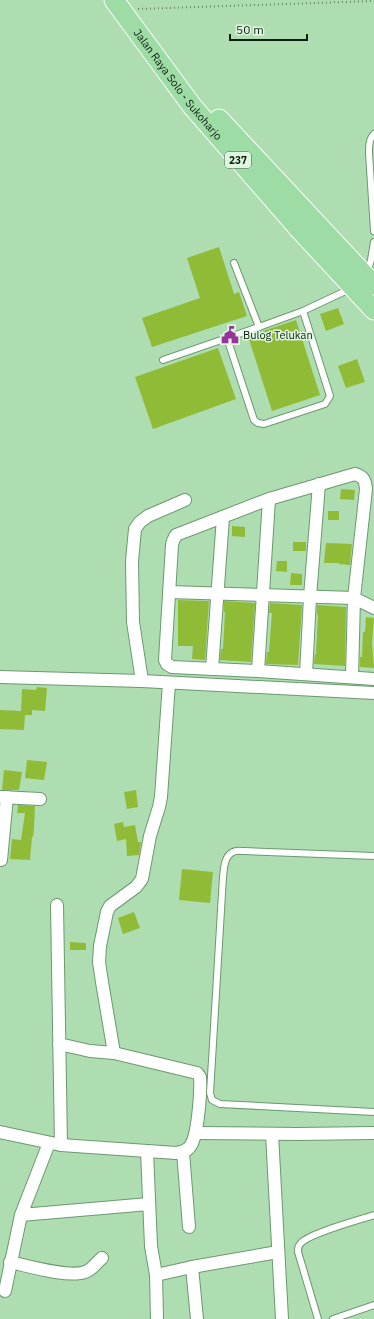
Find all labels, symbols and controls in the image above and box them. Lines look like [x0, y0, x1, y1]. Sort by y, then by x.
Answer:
scale bar [230, 16, 307, 42]
text: 50 m [236, 22, 264, 37]
street label: Jalan Raya Solo - Sukoharjo [131, 26, 225, 143]
road number: 237 [225, 152, 251, 168]
public building icon: Bulog Telukan [220, 325, 240, 345]
place label: Bulog Telukan [243, 328, 313, 342]

